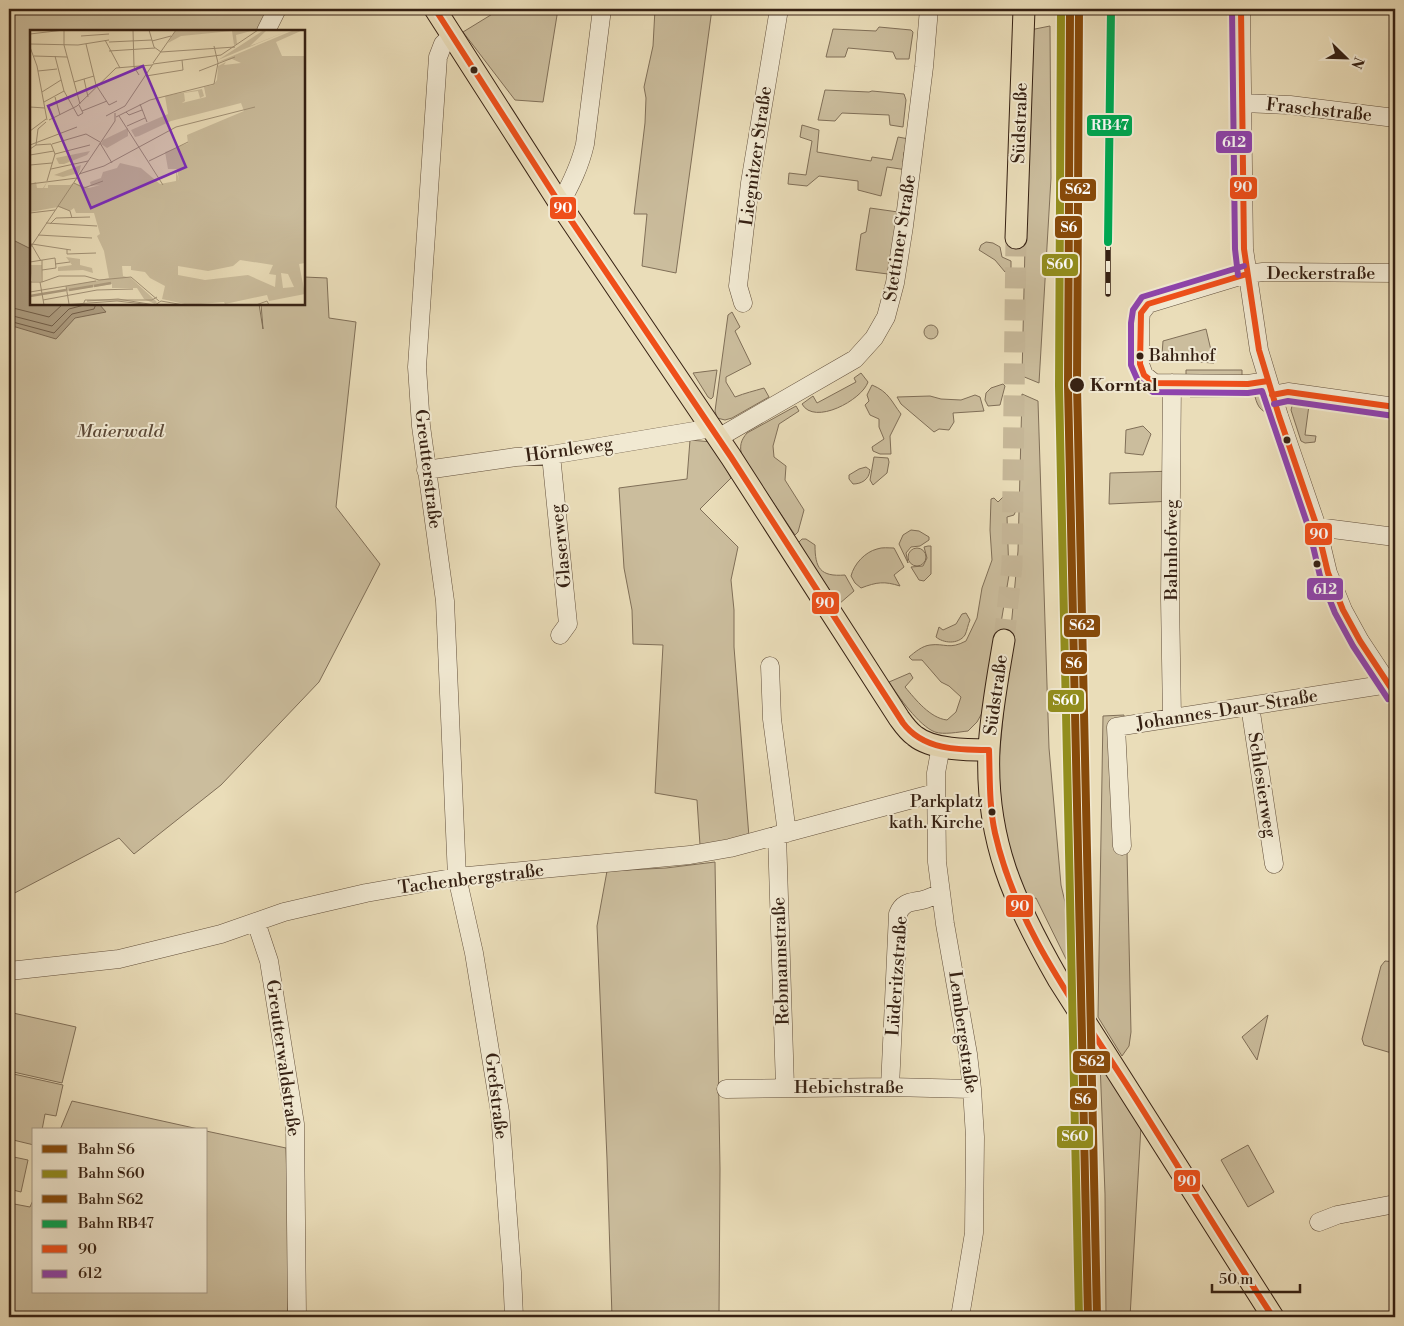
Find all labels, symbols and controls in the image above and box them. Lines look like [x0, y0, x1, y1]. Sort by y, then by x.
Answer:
inset map [30, 30, 305, 305]
north arrow [1322, 32, 1372, 82]
text: N [1347, 54, 1367, 71]
unlabelled marker [469, 65, 479, 75]
street label: Südstraße [1007, 82, 1033, 164]
street label: Liegnitzer Straße [735, 85, 777, 227]
street label: Fraschstraße [1265, 93, 1373, 127]
line badge: RB47 [1086, 114, 1133, 137]
text: RB47 [1091, 117, 1130, 135]
line badge: 612 [1215, 130, 1253, 154]
text: 612 [1222, 134, 1246, 152]
street label: Stettiner Straße [879, 173, 921, 303]
line badge: 90 [1229, 176, 1258, 200]
line badge: S62 [1059, 178, 1097, 202]
text: 90 [1234, 179, 1253, 197]
text: S62 [1065, 181, 1091, 199]
line badge: 90 [549, 196, 577, 220]
text: 90 [554, 200, 573, 218]
line badge: S6 [1054, 215, 1083, 239]
text: S6 [1061, 219, 1078, 237]
line badge: S60 [1041, 253, 1079, 277]
text: S60 [1047, 256, 1073, 274]
street label: Deckerstraße [1267, 262, 1375, 285]
place label: Bahnhof [1148, 345, 1216, 367]
marker: Bahnhof [1135, 351, 1145, 361]
place label: Korntal [1090, 374, 1158, 397]
marker: Korntal [1068, 376, 1086, 394]
street label: Greutterstraße [409, 408, 447, 530]
park label: Maierwald [76, 420, 164, 443]
street label: Hörnleweg [524, 432, 615, 468]
unlabelled marker [1282, 435, 1292, 445]
street label: Bahnhofweg [1160, 499, 1183, 601]
street label: Glaserweg [545, 502, 577, 589]
line badge: 90 [1304, 522, 1333, 546]
text: 90 [1310, 526, 1329, 544]
unlabelled marker [1312, 559, 1322, 569]
line badge: 612 [1306, 577, 1344, 601]
text: 612 [1313, 581, 1337, 599]
line badge: 90 [811, 591, 840, 615]
text: 90 [816, 595, 835, 613]
line badge: S62 [1063, 614, 1101, 638]
text: S62 [1069, 617, 1095, 635]
line badge: S6 [1060, 651, 1088, 675]
street label: Südstraße [979, 653, 1013, 737]
text: S6 [1066, 655, 1083, 673]
street label: Johannes-Daur-Straße [1134, 684, 1319, 736]
line badge: S60 [1047, 689, 1085, 713]
text: S60 [1053, 692, 1079, 710]
street label: Schlesierweg [1242, 731, 1282, 840]
place label: Parkplatz kath. Kirche [889, 791, 983, 834]
marker: Parkplatz kath. Kirche [987, 807, 997, 817]
street label: Tachenbergstraße [397, 859, 545, 899]
line badge: 90 [1005, 894, 1034, 918]
street label: Rebmannstraße [767, 896, 795, 1026]
text: 90 [1011, 898, 1030, 916]
street label: Lüderitzstraße [881, 915, 913, 1037]
street label: Lembergstraße [943, 969, 983, 1095]
street label: Greutterwaldstraße [261, 978, 305, 1138]
line badge: S62 [1072, 1050, 1111, 1074]
street label: Grefstraße [479, 1051, 513, 1141]
text: S62 [1079, 1053, 1105, 1071]
street label: Hebichstraße [794, 1076, 904, 1099]
line badge: S6 [1069, 1087, 1098, 1111]
text: S6 [1075, 1091, 1092, 1109]
line badge: S60 [1056, 1125, 1094, 1149]
legend [32, 1128, 208, 1294]
text: S60 [1062, 1128, 1088, 1146]
text: Bahn S6 [77, 1140, 135, 1159]
text: Bahn S60 [77, 1164, 145, 1183]
line badge: 90 [1173, 1169, 1201, 1193]
text: 90 [1178, 1173, 1197, 1191]
text: Bahn S62 [77, 1190, 143, 1209]
text: Bahn RB47 [77, 1214, 154, 1233]
text: 90 [78, 1240, 97, 1259]
scale bar [1212, 1261, 1299, 1293]
text: 612 [78, 1264, 102, 1283]
text: 50 m [1219, 1270, 1253, 1289]

